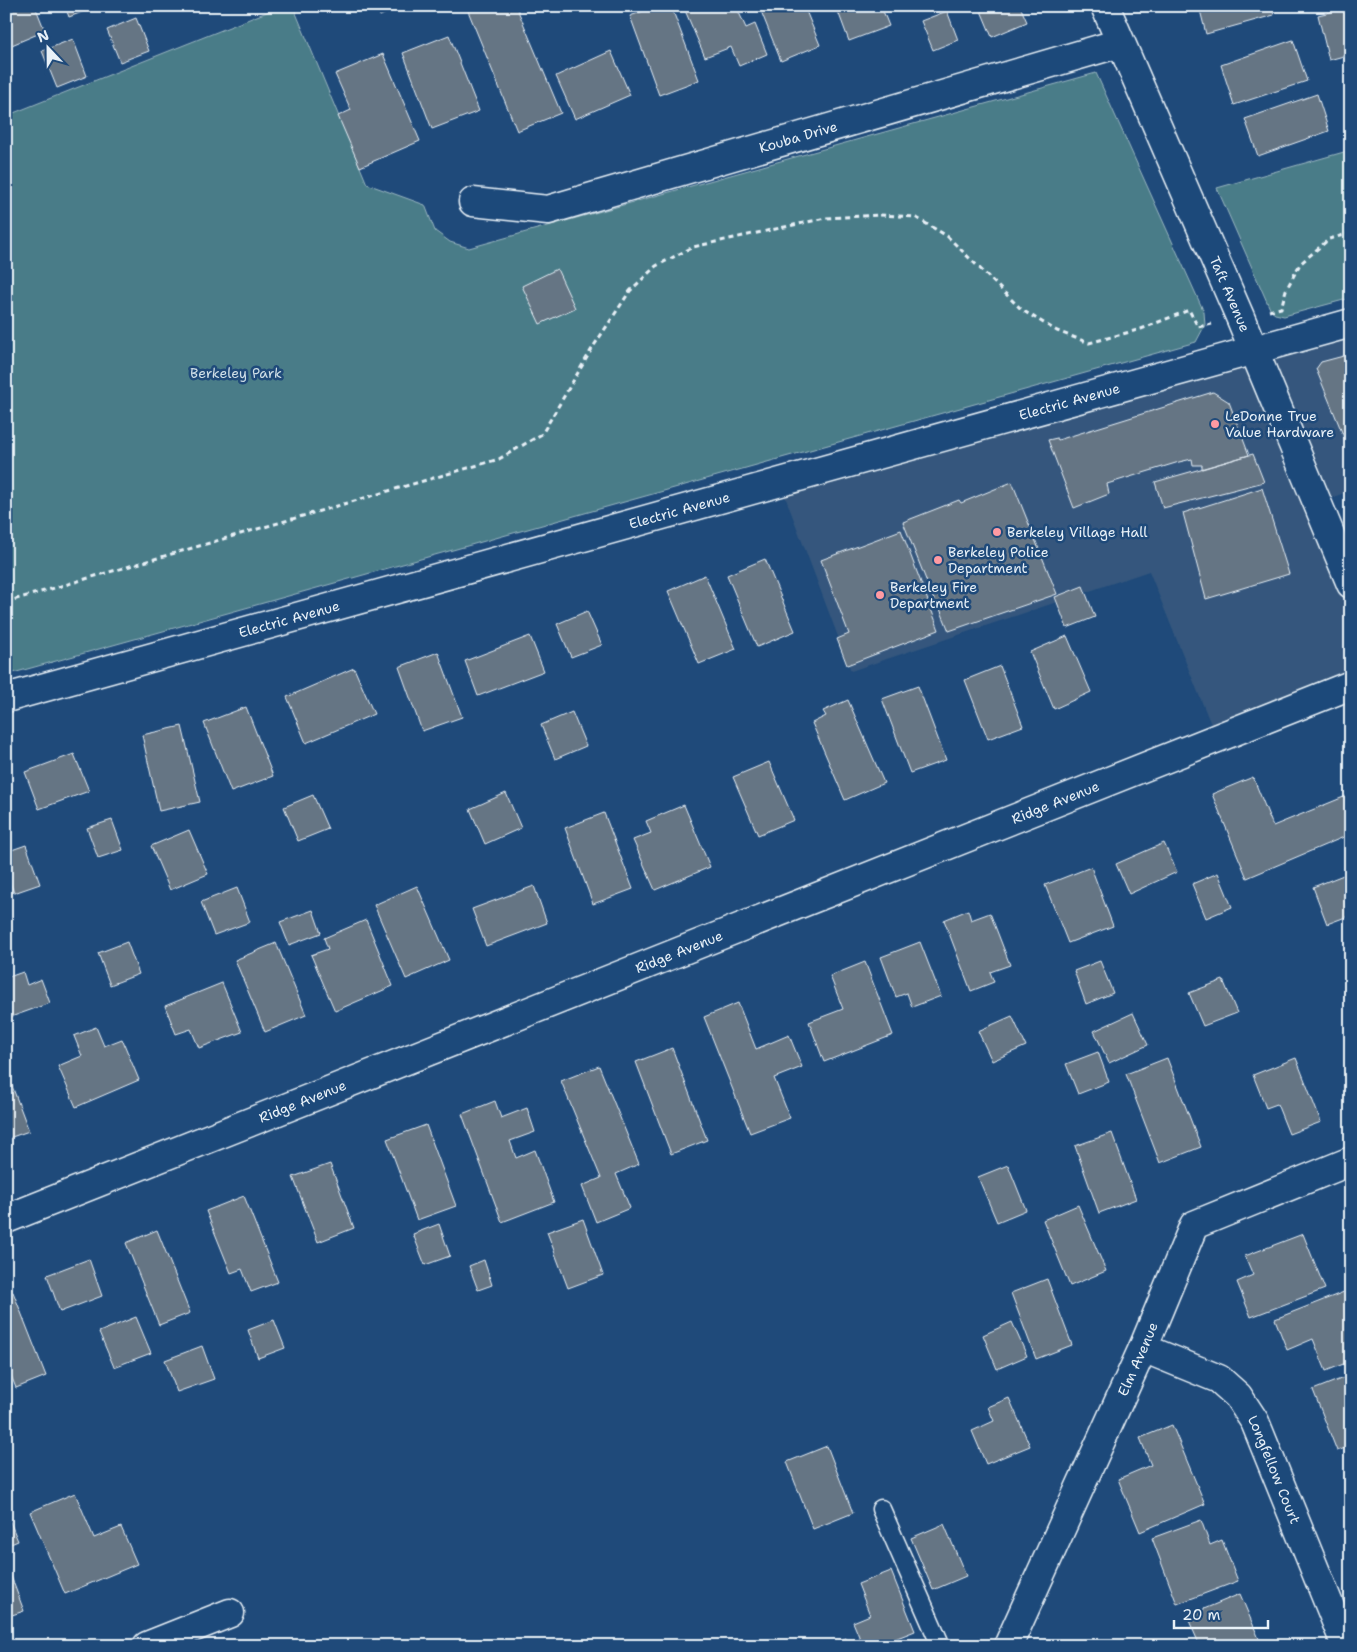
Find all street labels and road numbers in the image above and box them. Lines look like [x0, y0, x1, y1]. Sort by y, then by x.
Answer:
street label: Kouba Drive [757, 117, 840, 157]
street label: Taft Avenue [1206, 253, 1254, 335]
street label: Electric Avenue [1017, 379, 1122, 424]
street label: Electric Avenue [627, 488, 732, 533]
street label: Electric Avenue [237, 596, 342, 642]
street label: Ridge Avenue [1009, 777, 1102, 828]
street label: Ridge Avenue [632, 926, 725, 977]
street label: Ridge Avenue [256, 1076, 349, 1127]
street label: Elm Avenue [1113, 1319, 1162, 1399]
street label: Longfellow Court [1244, 1412, 1304, 1527]

